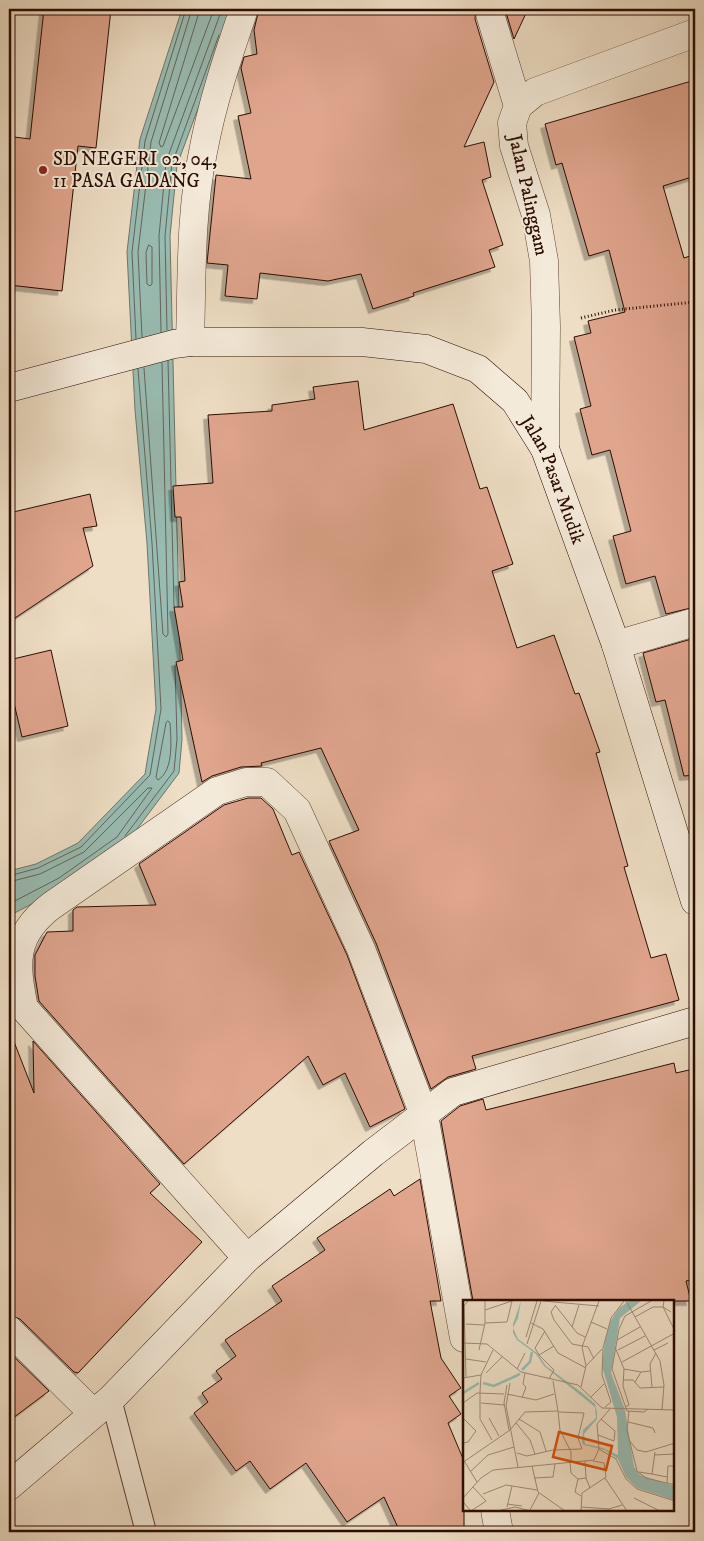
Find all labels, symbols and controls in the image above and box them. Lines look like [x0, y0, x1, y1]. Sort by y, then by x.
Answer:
street label: Jalan Palinggam [502, 130, 553, 258]
place label: SD NEGERI 02, 04, 11 PASA GADANG [53, 148, 217, 193]
marker: SD NEGERI 02, 04, 11 PASA GADANG [37, 164, 49, 176]
street label: Jalan Pasar Mudik [514, 409, 590, 548]
inset map [463, 1300, 674, 1511]

